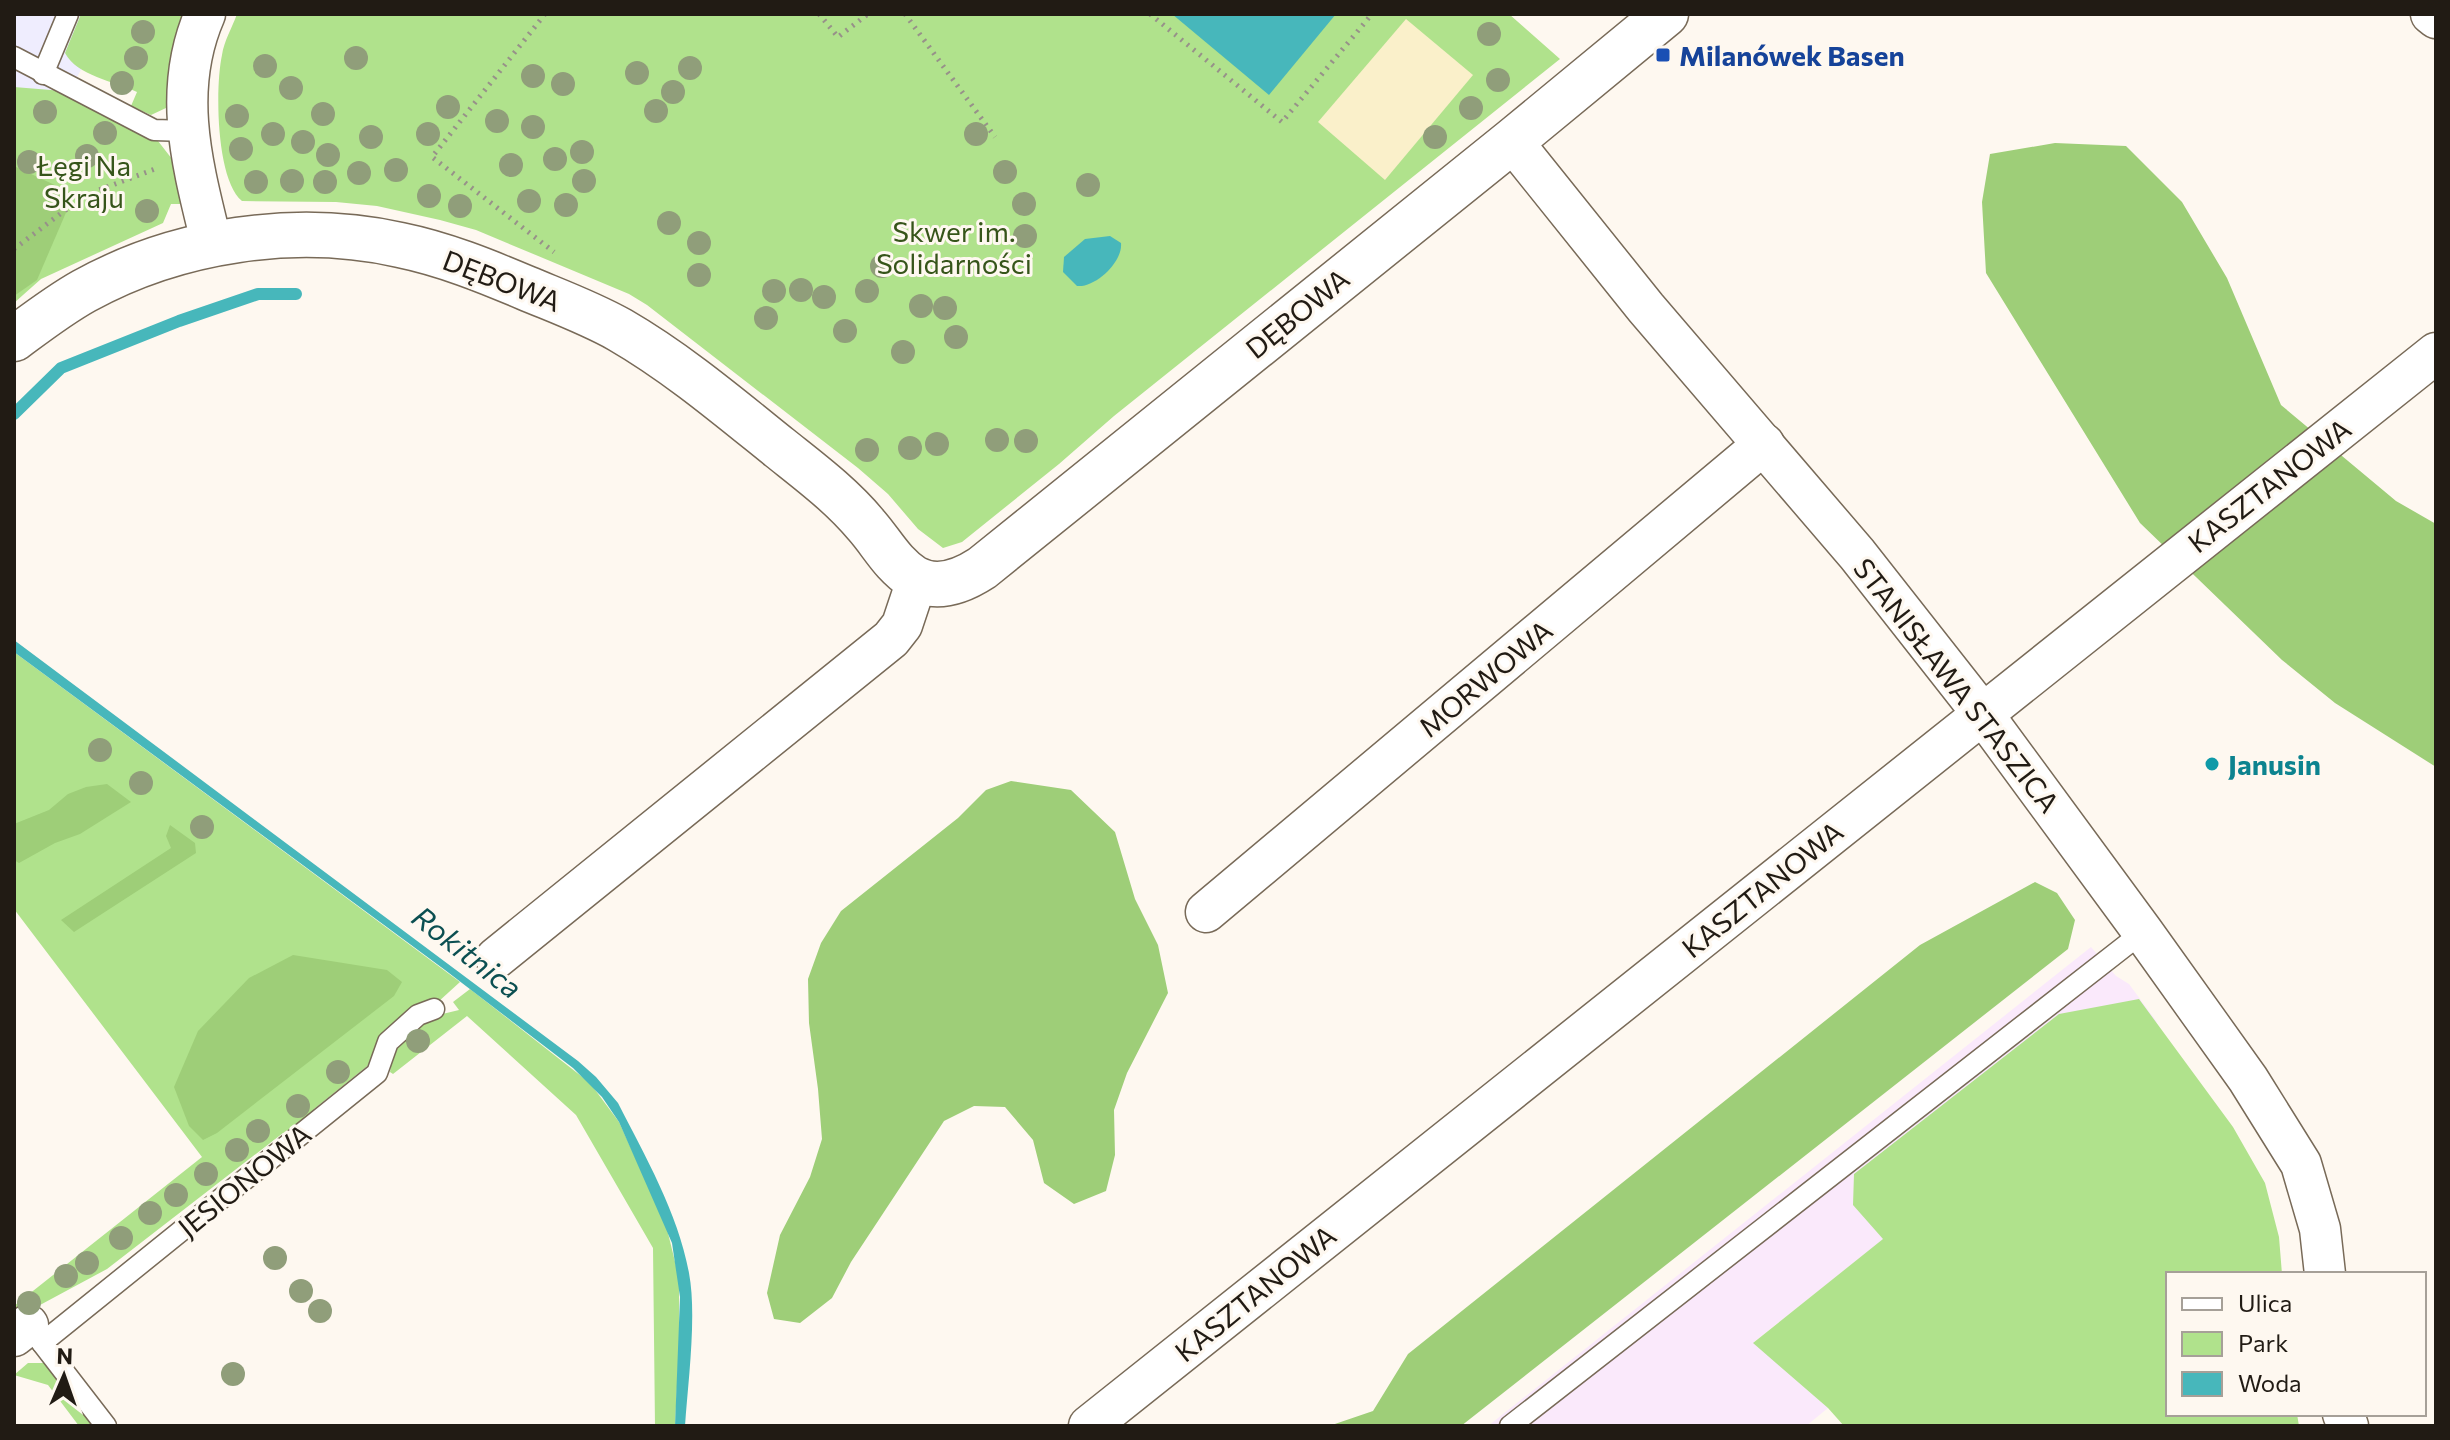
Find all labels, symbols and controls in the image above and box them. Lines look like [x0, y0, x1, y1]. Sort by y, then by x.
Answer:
place label: Milanówek Basen [1679, 38, 1905, 72]
marker: Milanówek Basen [1654, 46, 1672, 64]
park label: Łęgi Na Skraju [36, 148, 131, 214]
park label: Skwer im. Solidarności [876, 214, 1032, 280]
street label: DĘBOWA [438, 242, 566, 318]
street label: DĘBOWA [1238, 261, 1356, 365]
street label: KASZTANOWA [2181, 411, 2357, 559]
street label: STANISŁAWA STASZICA [1847, 551, 2067, 819]
street label: MORWOWA [1411, 612, 1559, 744]
place label: Janusin [2228, 747, 2321, 781]
marker: Janusin [2203, 755, 2221, 773]
street label: KASZTANOWA [1675, 814, 1849, 964]
water label: Rokitnica [406, 897, 530, 1005]
street label: JESIONOWA [171, 1116, 317, 1244]
street label: KASZTANOWA [1168, 1218, 1342, 1368]
legend [2166, 1272, 2426, 1416]
text: Ulica [2238, 1288, 2292, 1317]
text: Park [2238, 1328, 2288, 1357]
north arrow [24, 1336, 104, 1416]
text: N [56, 1342, 73, 1369]
text: Woda [2238, 1368, 2302, 1397]

